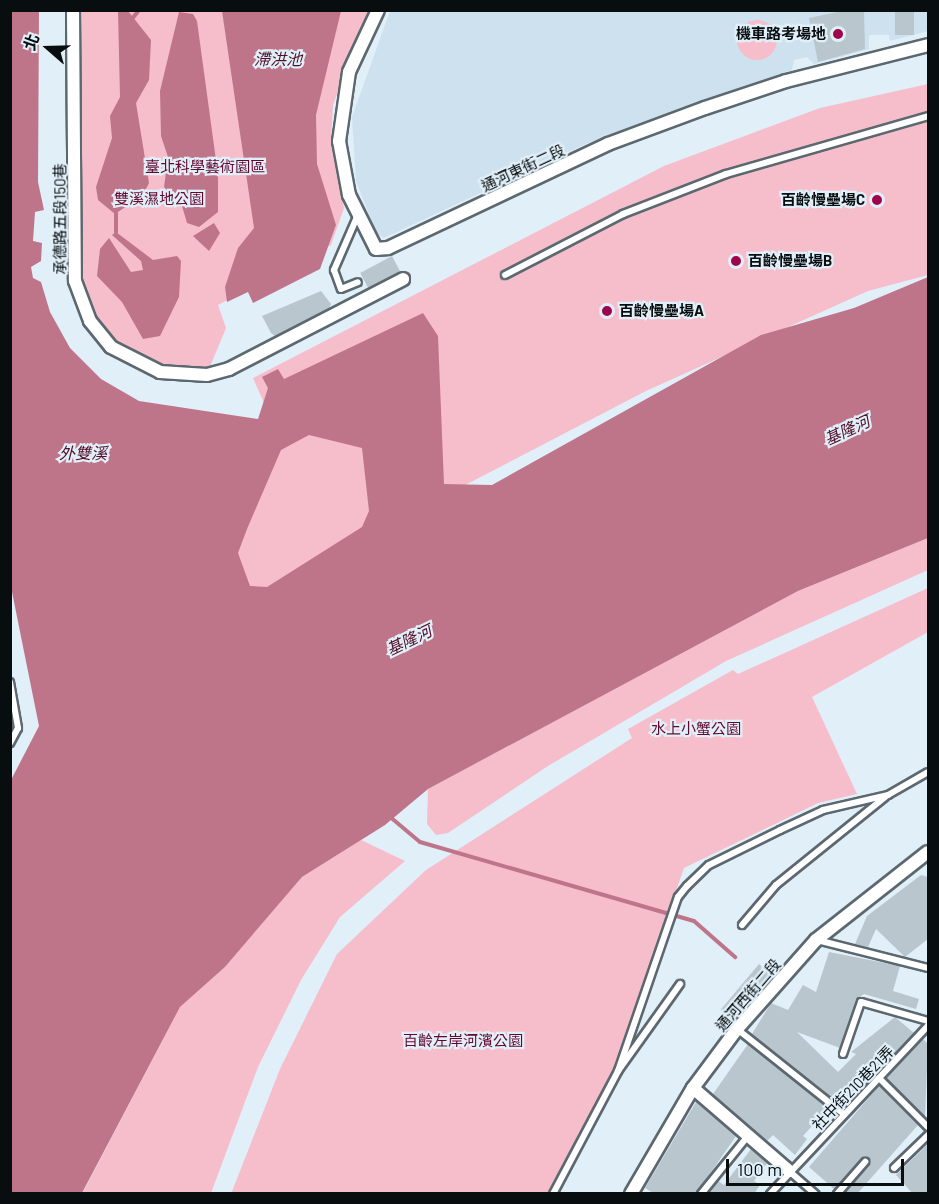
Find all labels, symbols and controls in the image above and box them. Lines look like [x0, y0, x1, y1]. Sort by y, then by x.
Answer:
north arrow [18, 18, 78, 78]
place label: 機車路考場地 [736, 25, 826, 43]
marker: 機車路考場地 [831, 27, 845, 41]
text: 北 [19, 31, 42, 52]
water label: 滯洪池 [254, 49, 302, 69]
street label: 通河東街二段 [478, 141, 568, 195]
park label: 臺北科學藝術園區 [145, 158, 265, 176]
street label: 承德路五段150巷 [51, 163, 69, 275]
park label: 雙溪濕地公園 [114, 190, 204, 208]
place label: 百齡慢壘場C [781, 191, 865, 209]
marker: 百齡慢壘場C [870, 193, 884, 207]
place label: 百齡慢壘場B [748, 252, 832, 270]
marker: 百齡慢壘場B [729, 254, 743, 268]
place label: 百齡慢壘場A [619, 302, 704, 320]
marker: 百齡慢壘場A [600, 304, 614, 318]
water label: 基隆河 [821, 411, 873, 449]
water label: 外雙溪 [59, 443, 107, 463]
water label: 基隆河 [383, 621, 435, 659]
park label: 水上小蟹公園 [651, 720, 741, 738]
street label: 通河西街二段 [712, 955, 784, 1035]
park label: 百齡左岸河濱公園 [403, 1032, 523, 1050]
street label: 社中街210巷21弄 [808, 1042, 898, 1134]
scale bar [729, 1147, 908, 1185]
text: 100 m [737, 1158, 782, 1180]

